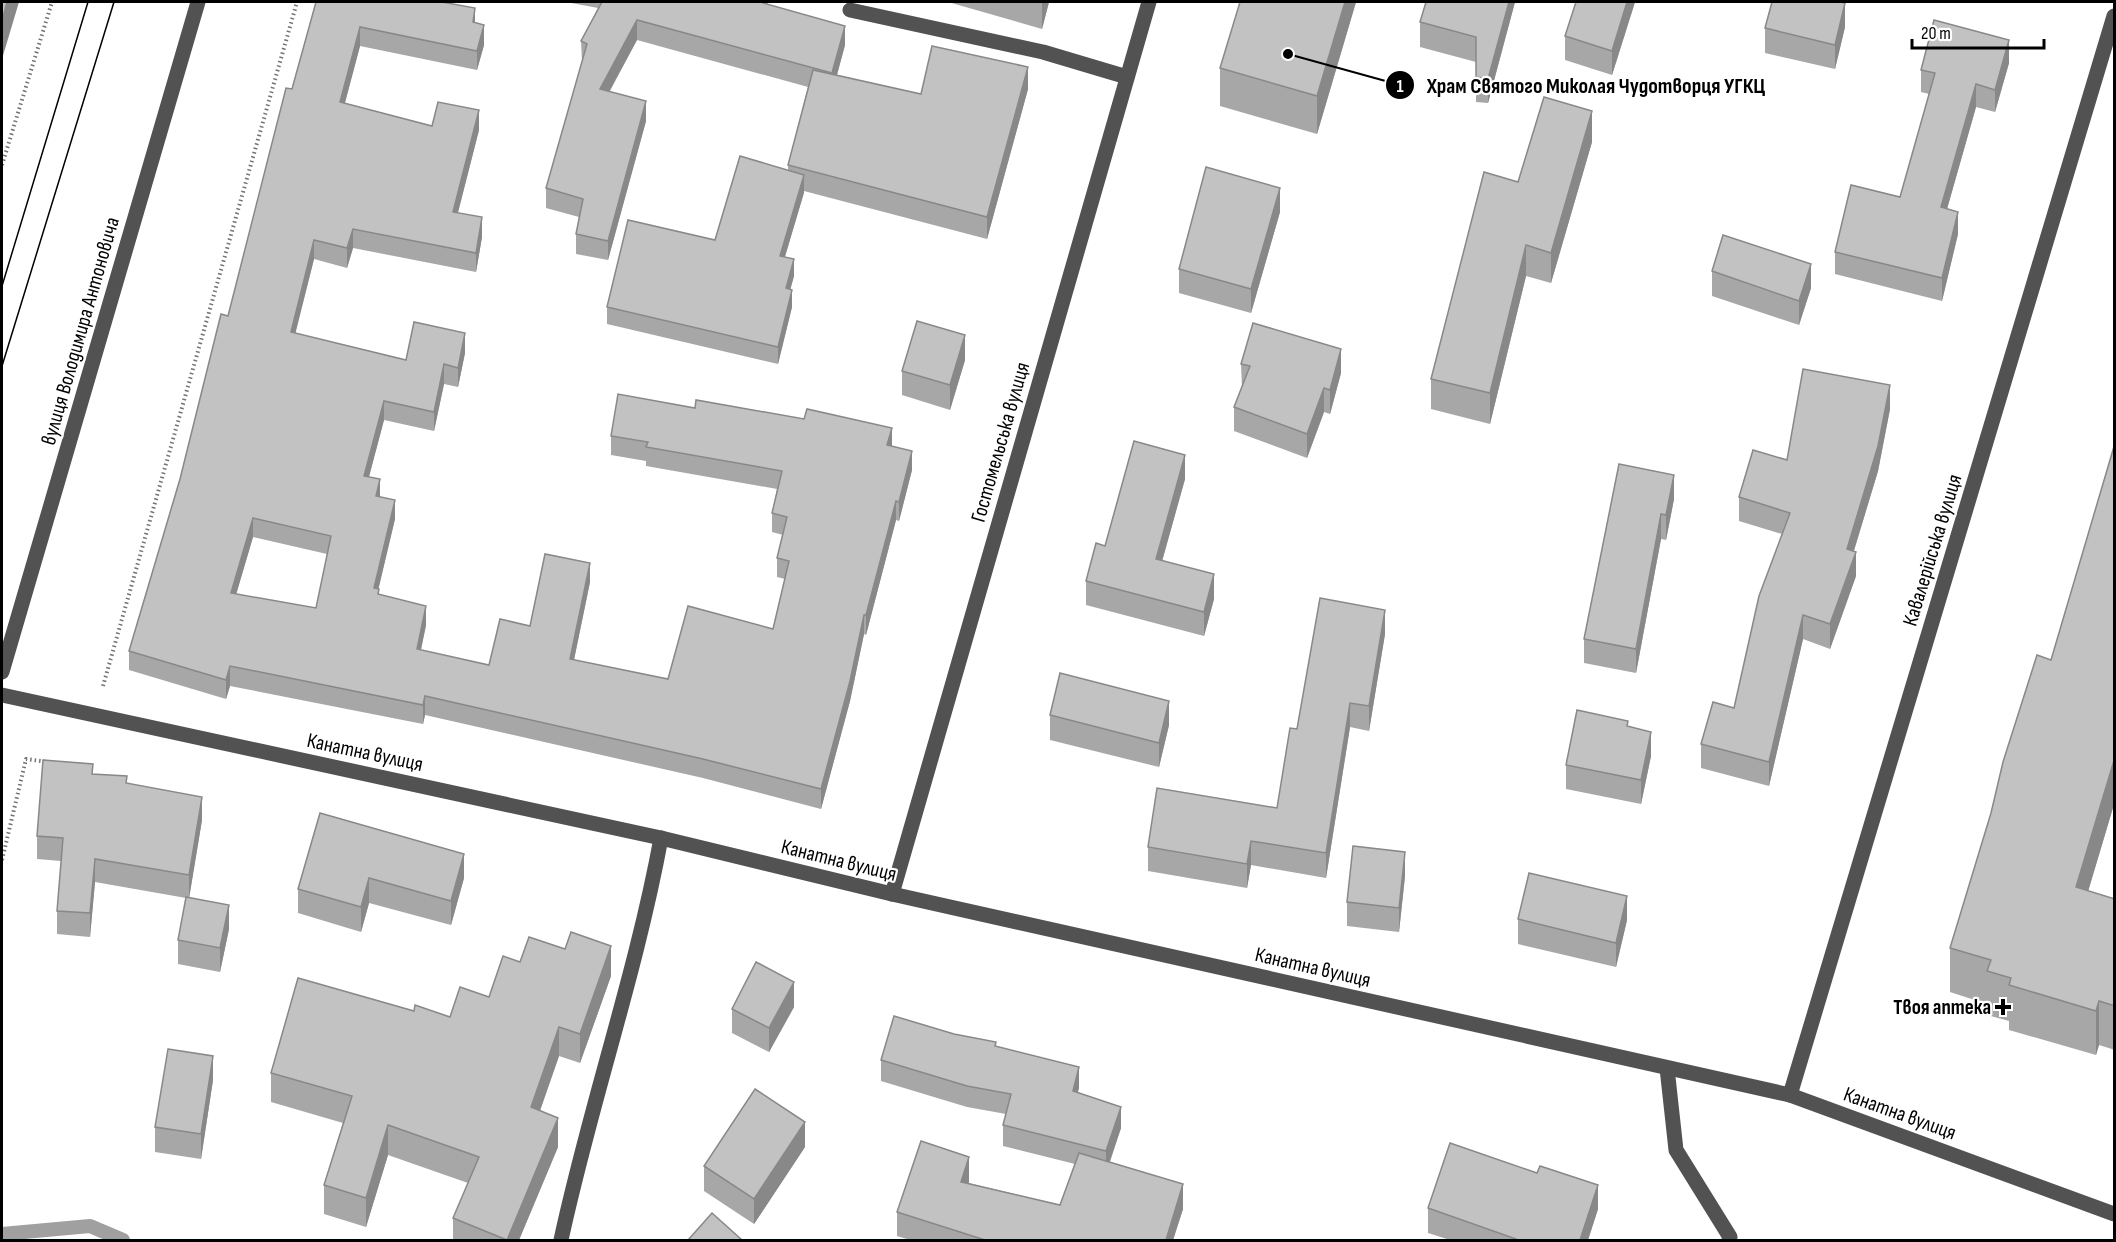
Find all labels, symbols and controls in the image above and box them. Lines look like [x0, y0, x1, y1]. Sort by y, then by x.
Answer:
scale bar [1912, 12, 2044, 50]
text: 20 m [1921, 23, 1951, 44]
callout: Храм Святого Миколая Чудотворця УГКЦ [1385, 65, 1777, 105]
text: Храм Святого Миколая Чудотворця УГКЦ [1426, 73, 1765, 100]
text: 1 [1396, 76, 1404, 97]
street label: вулиця Володимира Антоновича [36, 214, 125, 448]
street label: Гостомельська вулиця [966, 359, 1035, 525]
street label: Кавалерійська вулиця [1898, 471, 1967, 629]
street label: Канатна вулиця [305, 728, 425, 777]
street label: Канатна вулиця [779, 834, 899, 887]
street label: Канатна вулиця [1253, 942, 1373, 993]
place label: Твоя аптека [1893, 995, 1991, 1020]
marker: Твоя аптека [1996, 1000, 2010, 1014]
street label: Канатна вулиця [1840, 1082, 1960, 1145]

